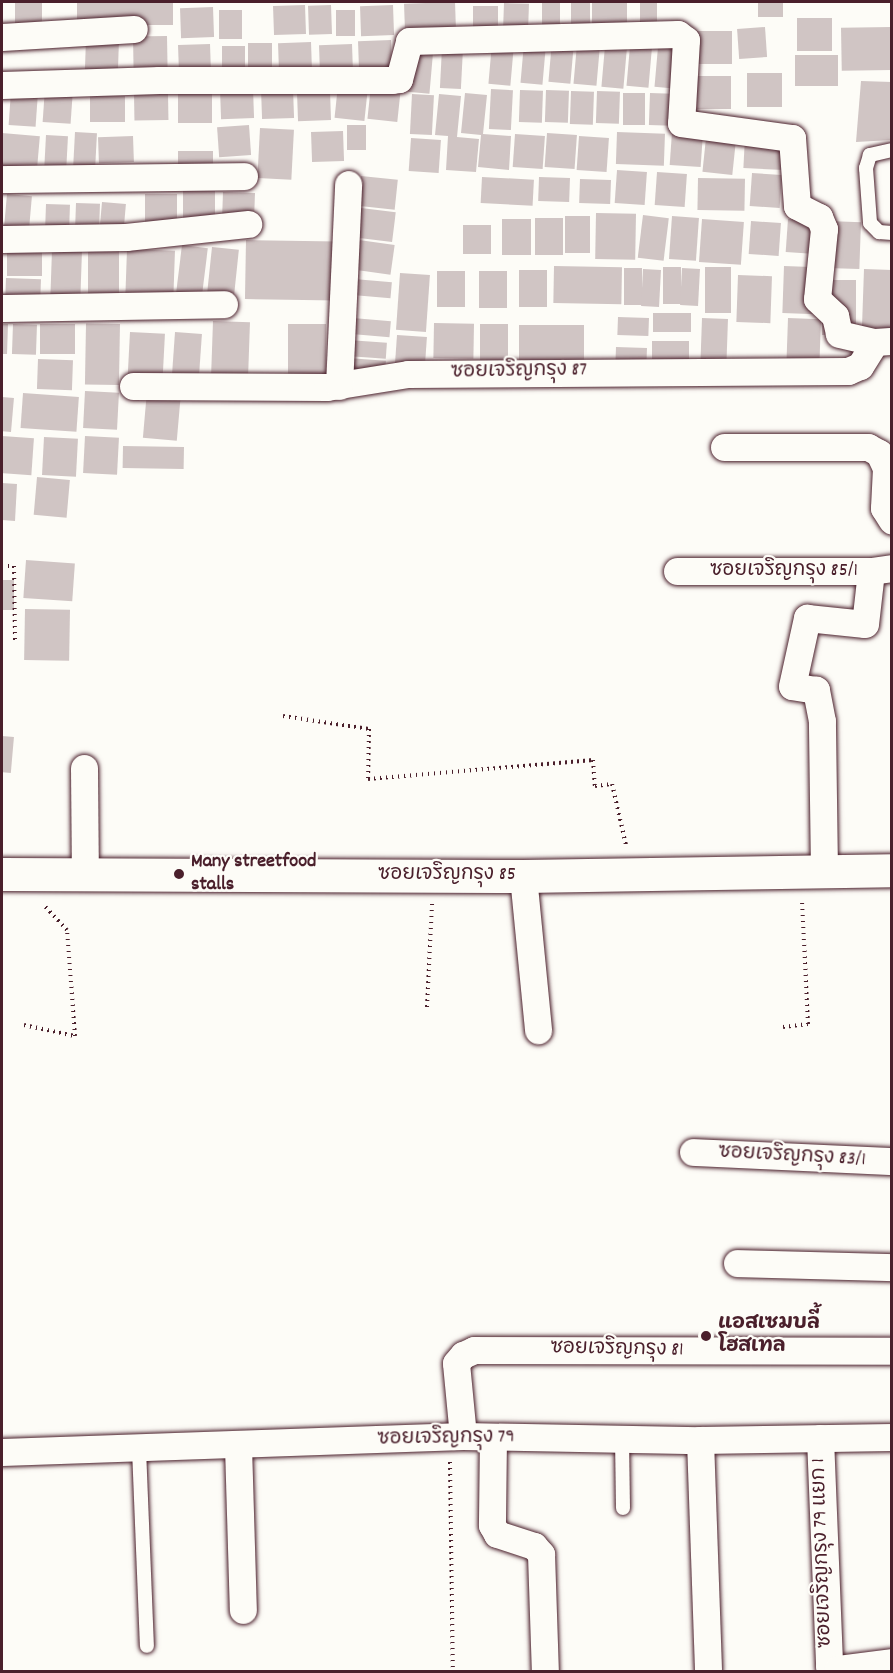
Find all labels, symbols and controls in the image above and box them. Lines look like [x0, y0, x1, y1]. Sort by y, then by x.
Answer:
street label: ซอยเจริญกรุง 87 [451, 359, 587, 385]
street label: ซอยเจริญกรุง 85/1 [710, 559, 858, 583]
place label: Many streetfood stalls [191, 850, 316, 897]
street label: ซอยเจริญกรุง 85 [378, 863, 516, 887]
marker: Many streetfood stalls [172, 867, 186, 881]
street label: ซอยเจริญกรุง 83/1 [718, 1141, 866, 1173]
place label: แอสเซมบลี้ โฮสเทล [718, 1312, 820, 1359]
marker: แอสเซมบลี้ โฮสเทล [699, 1329, 713, 1343]
street label: ซอยเจริญกรุง 81 [550, 1337, 684, 1363]
street label: ซอยเจริญกรุง 79 [377, 1426, 515, 1452]
street label: ซอยเจริญกรุง 79 แยก 1 [808, 1458, 838, 1648]

